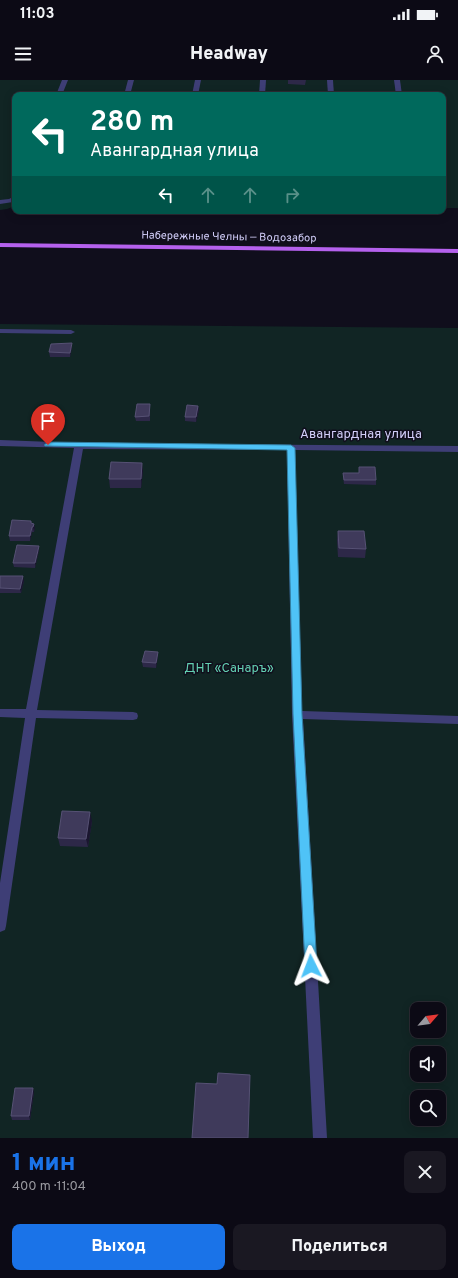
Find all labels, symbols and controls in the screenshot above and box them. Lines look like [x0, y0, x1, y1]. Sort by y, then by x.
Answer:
text: 11:03 [20, 5, 55, 24]
icon: menu [12, 43, 34, 65]
text: Headway [190, 43, 268, 66]
icon: person [424, 43, 446, 65]
text: 280 m [90, 105, 174, 141]
icon: left [24, 108, 76, 160]
text: Авангардная улица [90, 140, 259, 163]
icon: left [155, 184, 177, 206]
icon: ahead [197, 184, 219, 206]
icon: ahead [239, 184, 261, 206]
icon: right [281, 184, 303, 206]
street label: Набережные Челны — Водозабор [141, 228, 317, 246]
pin [31, 404, 65, 445]
icon: arrive [37, 410, 59, 432]
street label: Авангардная улица [300, 427, 422, 443]
park label: ДНТ «Санаръ» [184, 661, 274, 677]
position arrow [290, 945, 332, 987]
north arrow [410, 1002, 446, 1038]
map controls [410, 1002, 446, 1126]
button: sound [410, 1046, 446, 1082]
button: search [410, 1090, 446, 1126]
text: 1 мин [12, 1149, 75, 1179]
button: close [404, 1151, 446, 1193]
text: 400 m · 11:04 [12, 1179, 86, 1195]
button: Выход [12, 1224, 225, 1270]
button: Поделиться [233, 1224, 446, 1270]

